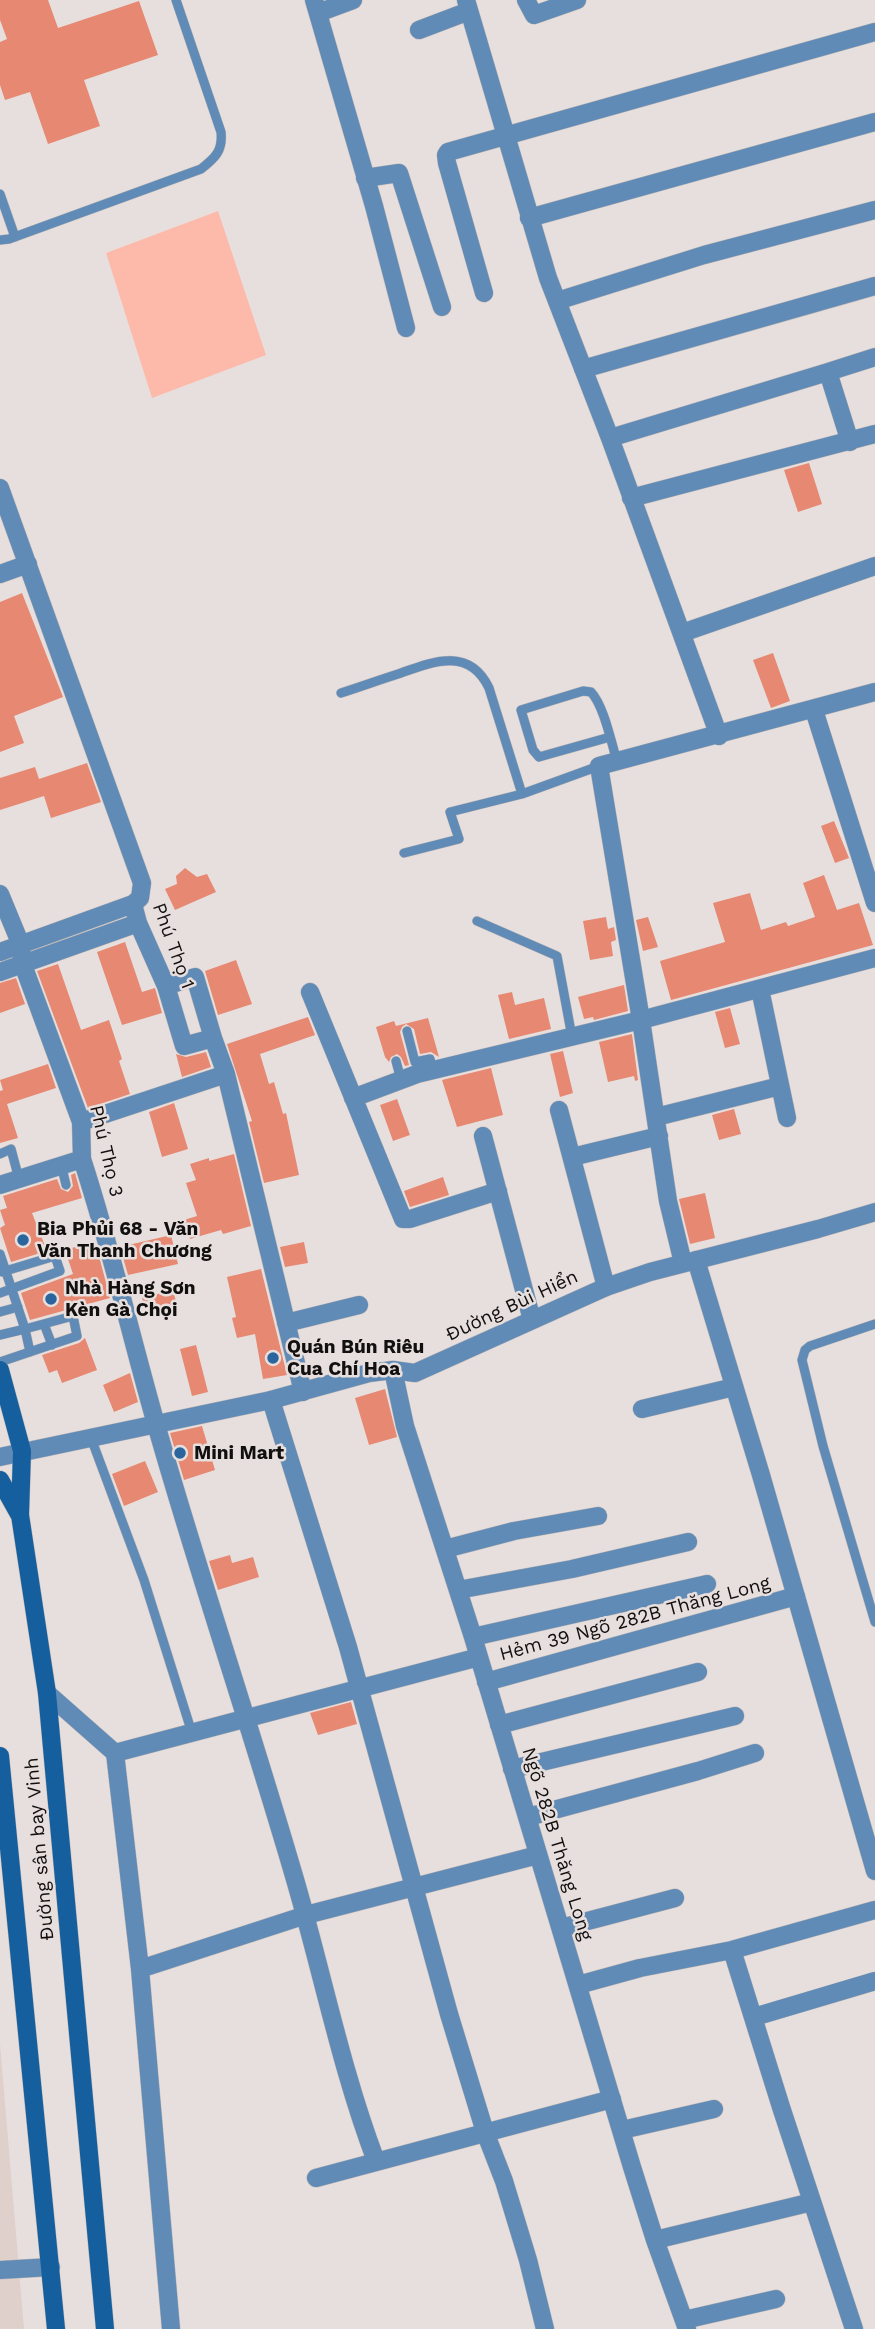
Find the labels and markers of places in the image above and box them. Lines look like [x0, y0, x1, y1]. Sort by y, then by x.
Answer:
place label: Bia Phủi 68 - Văn Văn Thanh Chương [37, 1218, 212, 1262]
marker: Bia Phủi 68 - Văn Văn Thanh Chương [15, 1232, 31, 1248]
place label: Nhà Hàng Sơn Kèn Gà Chọi [65, 1277, 196, 1321]
marker: Nhà Hàng Sơn Kèn Gà Chọi [43, 1291, 59, 1307]
place label: Quán Bún Riêu Cua Chí Hoa [287, 1336, 424, 1380]
marker: Quán Bún Riêu Cua Chí Hoa [265, 1350, 281, 1366]
place label: Mini Mart [194, 1442, 284, 1464]
marker: Mini Mart [172, 1445, 188, 1461]

